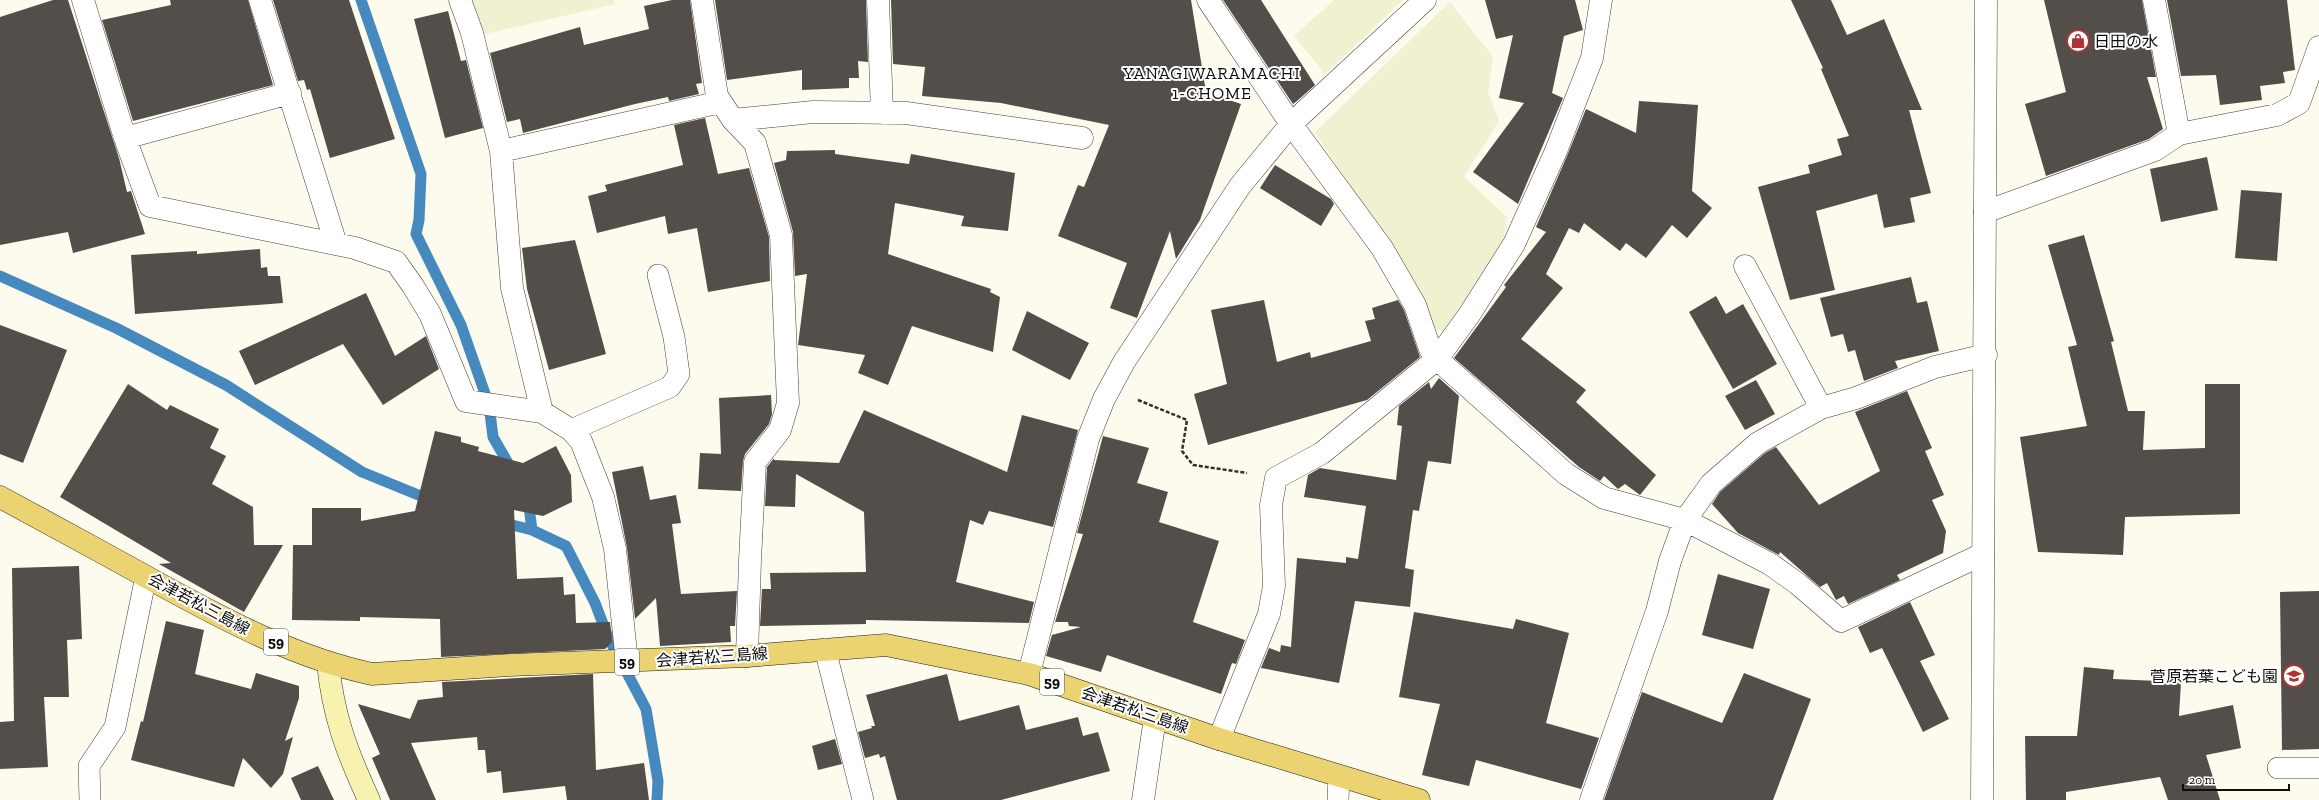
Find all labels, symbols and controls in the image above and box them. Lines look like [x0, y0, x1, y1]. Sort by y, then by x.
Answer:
shop icon: 日田の水 [2065, 28, 2091, 54]
place label: 日田の水 [2094, 32, 2158, 51]
district label: YANAGIWARAMACHI 1-CHOME [1122, 63, 1301, 103]
street label: 会津若松三島線 [145, 569, 253, 639]
road number: 59 [264, 629, 288, 655]
street label: 会津若松三島線 [655, 644, 769, 670]
road number: 59 [615, 649, 639, 675]
school or university icon: 菅原若葉こども園 [2281, 663, 2307, 689]
place label: 菅原若葉こども園 [2150, 667, 2278, 686]
road number: 59 [1040, 669, 1064, 695]
street label: 会津若松三島線 [1079, 683, 1191, 737]
scale bar [2183, 766, 2289, 792]
text: 20 m [2189, 773, 2216, 787]

